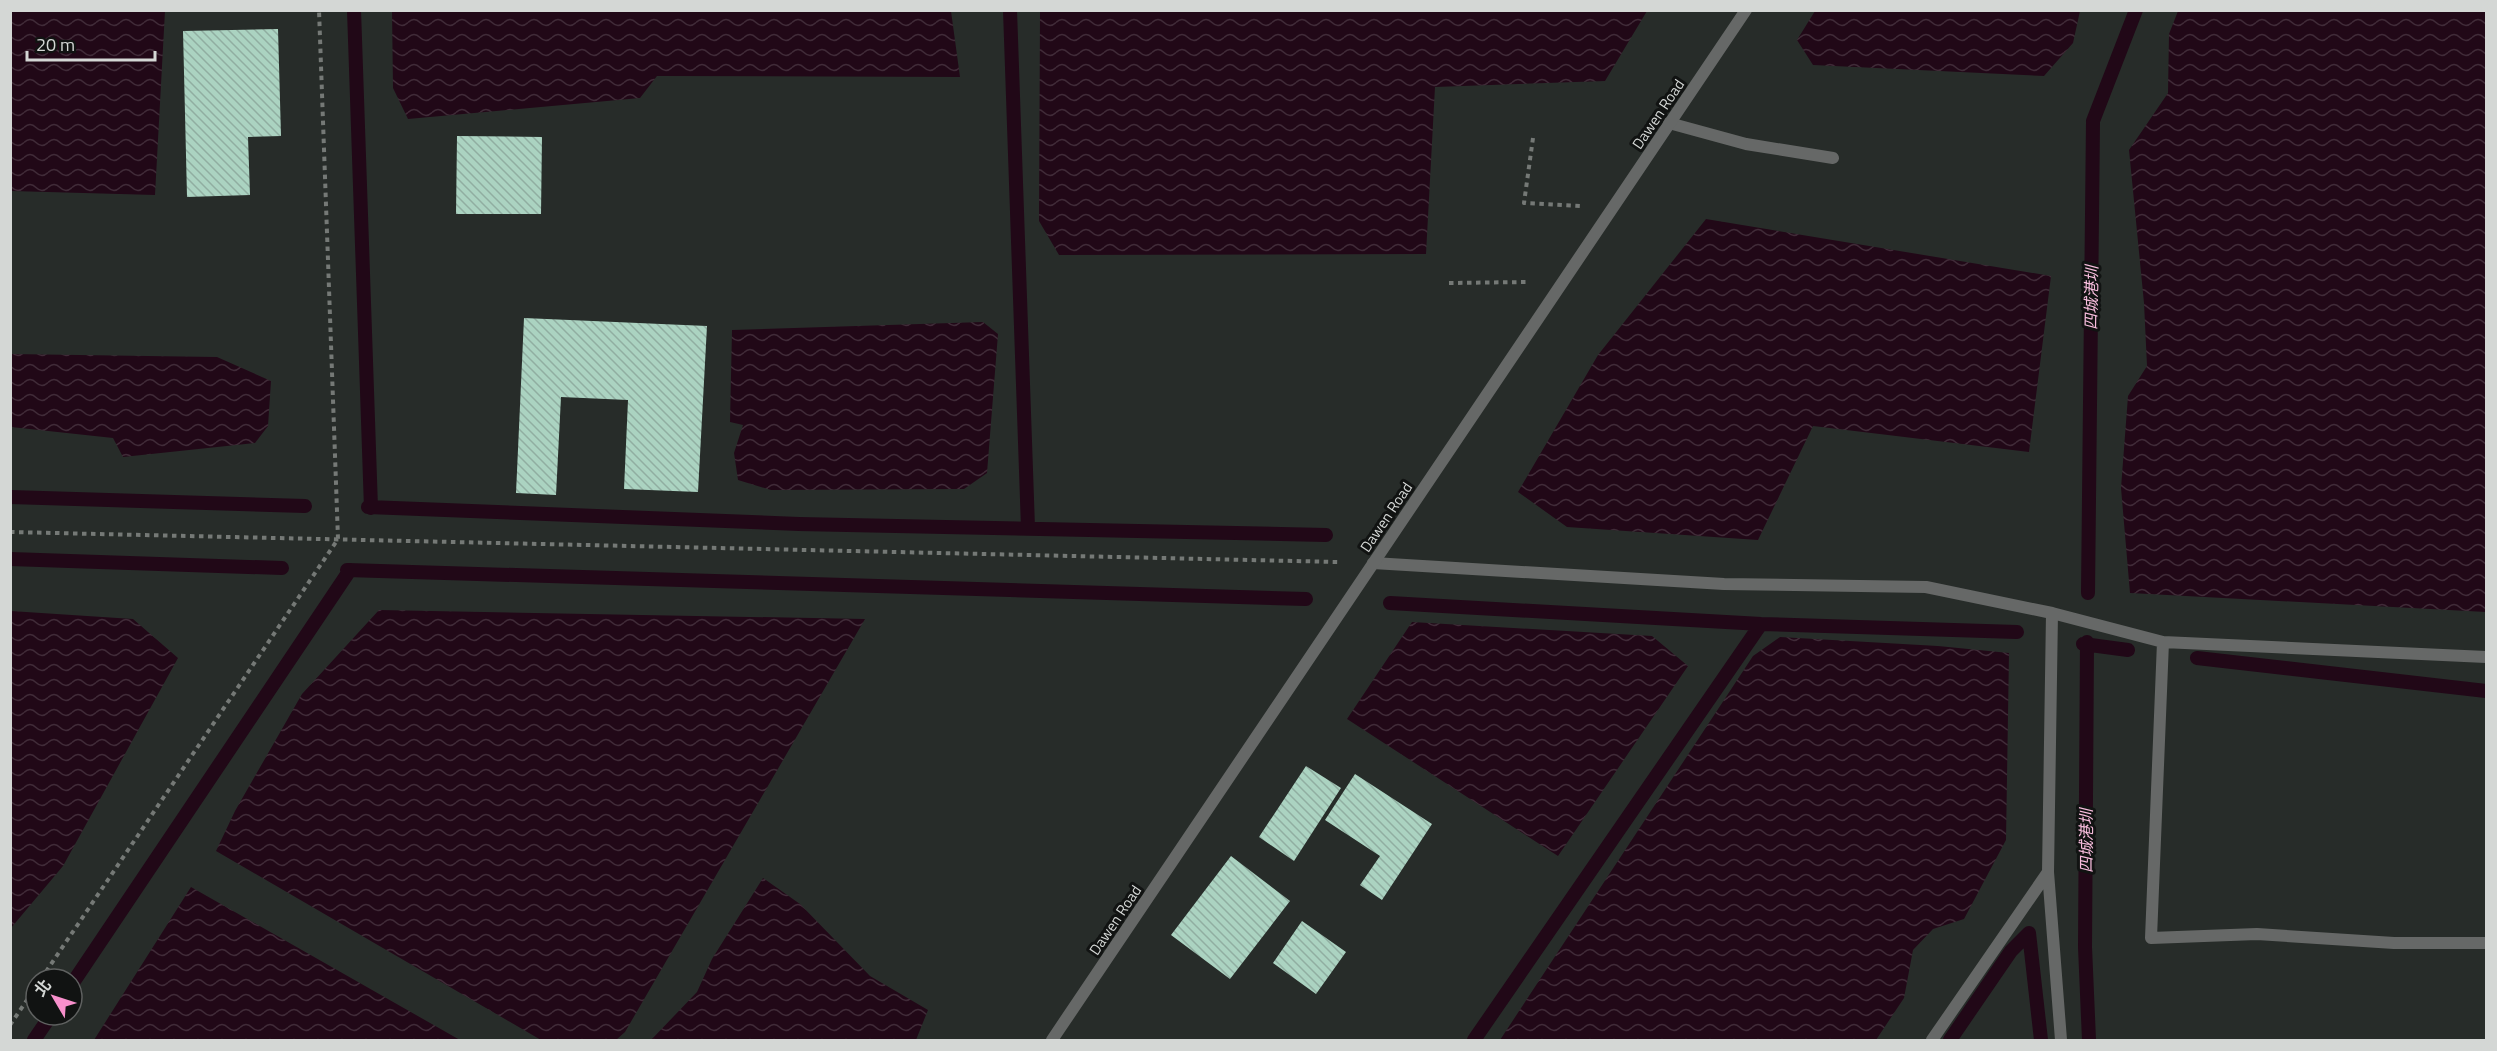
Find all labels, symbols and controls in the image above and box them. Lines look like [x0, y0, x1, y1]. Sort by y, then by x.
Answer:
scale bar [27, 24, 154, 62]
text: 20 m [36, 31, 75, 58]
street label: Dawen Road [1626, 74, 1690, 154]
water label: 四城港圳 [2078, 264, 2104, 330]
street label: Dawen Road [1354, 477, 1418, 557]
water label: 四城港圳 [2074, 807, 2098, 873]
street label: Dawen Road [1083, 880, 1147, 960]
north arrow [24, 967, 84, 1027]
text: 北 [28, 974, 57, 1001]

